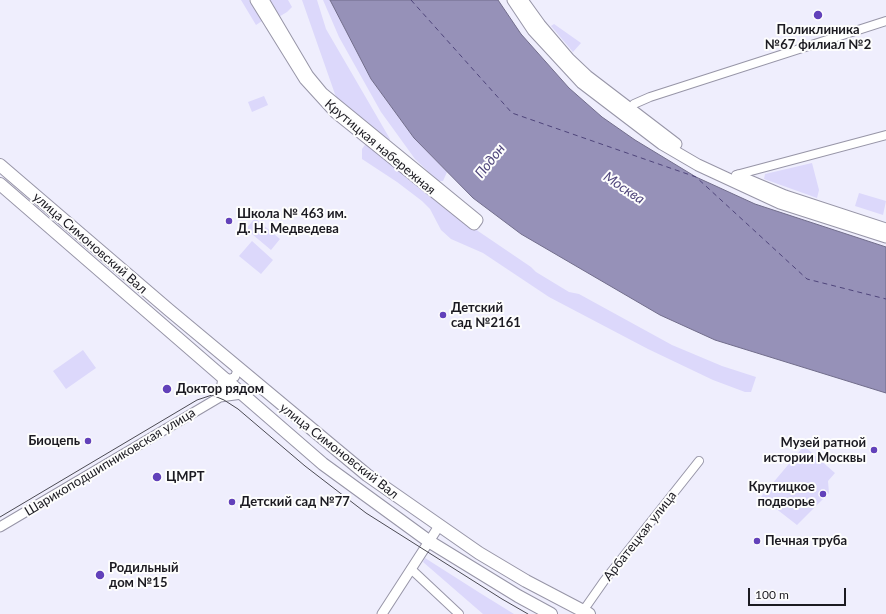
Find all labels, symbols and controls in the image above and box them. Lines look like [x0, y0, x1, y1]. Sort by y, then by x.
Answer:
marker: Поликлиника №67 филиал №2 [812, 9, 824, 21]
place label: Поликлиника №67 филиал №2 [765, 22, 871, 53]
street label: Крутицкая набережная [321, 96, 439, 198]
water label: Подон [471, 141, 509, 181]
water label: Москва [600, 168, 648, 208]
street label: улица Симоновский Вал [30, 189, 150, 297]
place label: Школа № 463 им. Д. Н. Медведева [237, 206, 347, 237]
marker: Школа № 463 им. Д. Н. Медведева [224, 216, 234, 226]
place label: Детский сад №2161 [451, 300, 521, 331]
marker: Детский сад №2161 [438, 310, 448, 320]
place label: Доктор рядом [176, 381, 264, 397]
marker: Доктор рядом [161, 383, 173, 395]
street label: улица Симоновский Вал [277, 400, 401, 502]
street label: Шарикоподшипниковская улица [22, 405, 198, 519]
place label: Биоцепь [28, 433, 80, 449]
place label: Музей ратной истории Москвы [763, 435, 866, 466]
marker: Биоцепь [83, 436, 93, 446]
marker: Музей ратной истории Москвы [869, 445, 879, 455]
place label: ЦМРТ [166, 469, 204, 485]
marker: ЦМРТ [151, 471, 163, 483]
place label: Крутицкое подворье [749, 479, 815, 510]
street label: Арбатецкая улица [600, 488, 680, 584]
marker: Крутицкое подворье [818, 489, 828, 499]
place label: Детский сад №77 [240, 494, 350, 510]
marker: Детский сад №77 [227, 497, 237, 507]
place label: Печная труба [765, 533, 847, 549]
marker: Печная труба [752, 536, 762, 546]
place label: Родильный дом №15 [109, 560, 179, 591]
marker: Родильный дом №15 [94, 569, 106, 581]
scale bar [750, 580, 848, 606]
text: 100 m [755, 587, 789, 602]

